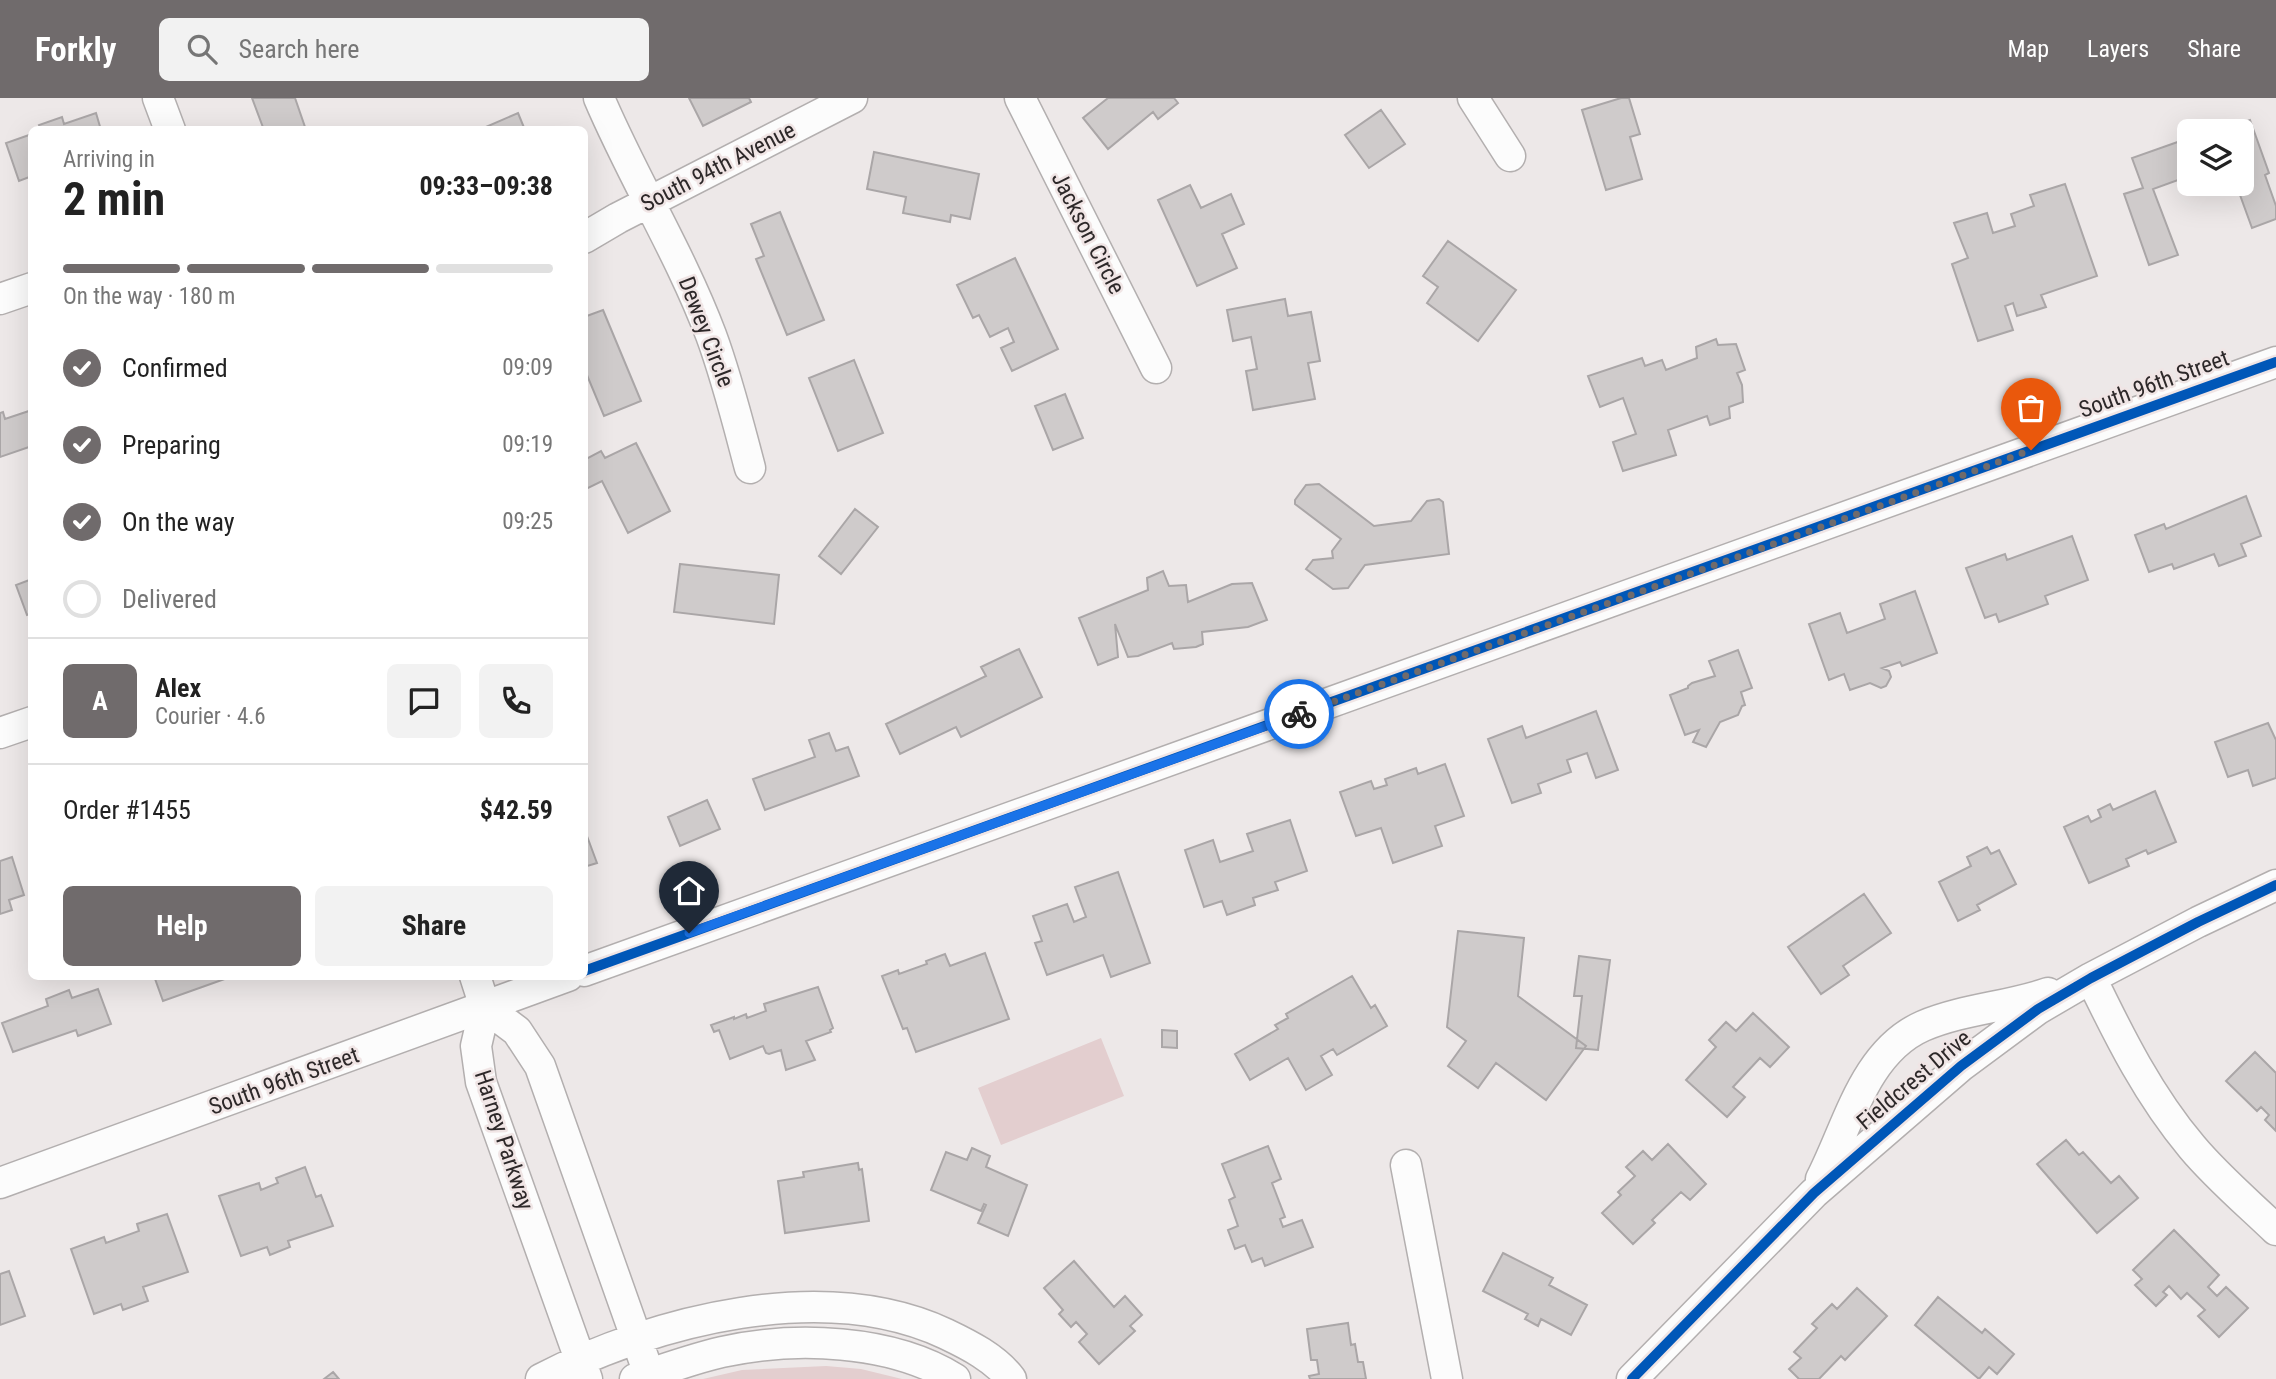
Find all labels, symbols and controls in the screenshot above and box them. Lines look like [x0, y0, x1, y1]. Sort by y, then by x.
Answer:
search box [159, 18, 649, 81]
text: Forkly [35, 30, 117, 69]
icon: search [183, 30, 221, 68]
text: Search here [239, 34, 359, 64]
text: Map [2008, 35, 2049, 63]
text: Layers [2087, 35, 2149, 63]
text: Share [2187, 35, 2241, 63]
street label: South 94th Avenue [636, 116, 800, 218]
map controls [2177, 119, 2254, 196]
button: layers [2177, 119, 2254, 196]
text: Arriving in [63, 146, 155, 173]
street label: Jackson Circle [1046, 167, 1130, 299]
text: 09:33–09:38 [419, 171, 553, 201]
text: 2 min [63, 172, 165, 226]
street label: Dewey Circle [673, 273, 739, 391]
text: On the way · 180 m [63, 283, 235, 310]
street label: South 96th Street [2075, 344, 2233, 424]
icon: check [63, 349, 101, 387]
text: Confirmed [122, 353, 228, 383]
text: 09:09 [502, 354, 553, 381]
pin [2001, 378, 2061, 450]
icon: bag [2012, 389, 2050, 427]
icon: check [63, 426, 101, 464]
text: Preparing [122, 430, 221, 460]
text: 09:19 [502, 431, 553, 458]
icon: check [63, 503, 101, 541]
text: On the way [122, 507, 235, 537]
text: 09:25 [502, 508, 553, 535]
text: Delivered [122, 584, 217, 614]
button: chat [387, 664, 461, 738]
button: phone [479, 664, 553, 738]
text: Alex [155, 673, 201, 703]
courier [1264, 679, 1334, 749]
text: A [92, 686, 108, 716]
icon: bike [1280, 695, 1318, 733]
text: Courier · 4.6 [155, 703, 266, 730]
text: Order #1455 [63, 795, 191, 825]
text: $42.59 [480, 795, 553, 825]
pin [659, 861, 719, 933]
icon: home [670, 872, 708, 910]
button: Help [63, 886, 301, 966]
button: Share [315, 886, 553, 966]
street label: Fieldcrest Drive [1852, 1025, 1976, 1135]
street label: South 96th Street [205, 1041, 363, 1121]
street label: Harney Parkway [469, 1067, 539, 1214]

